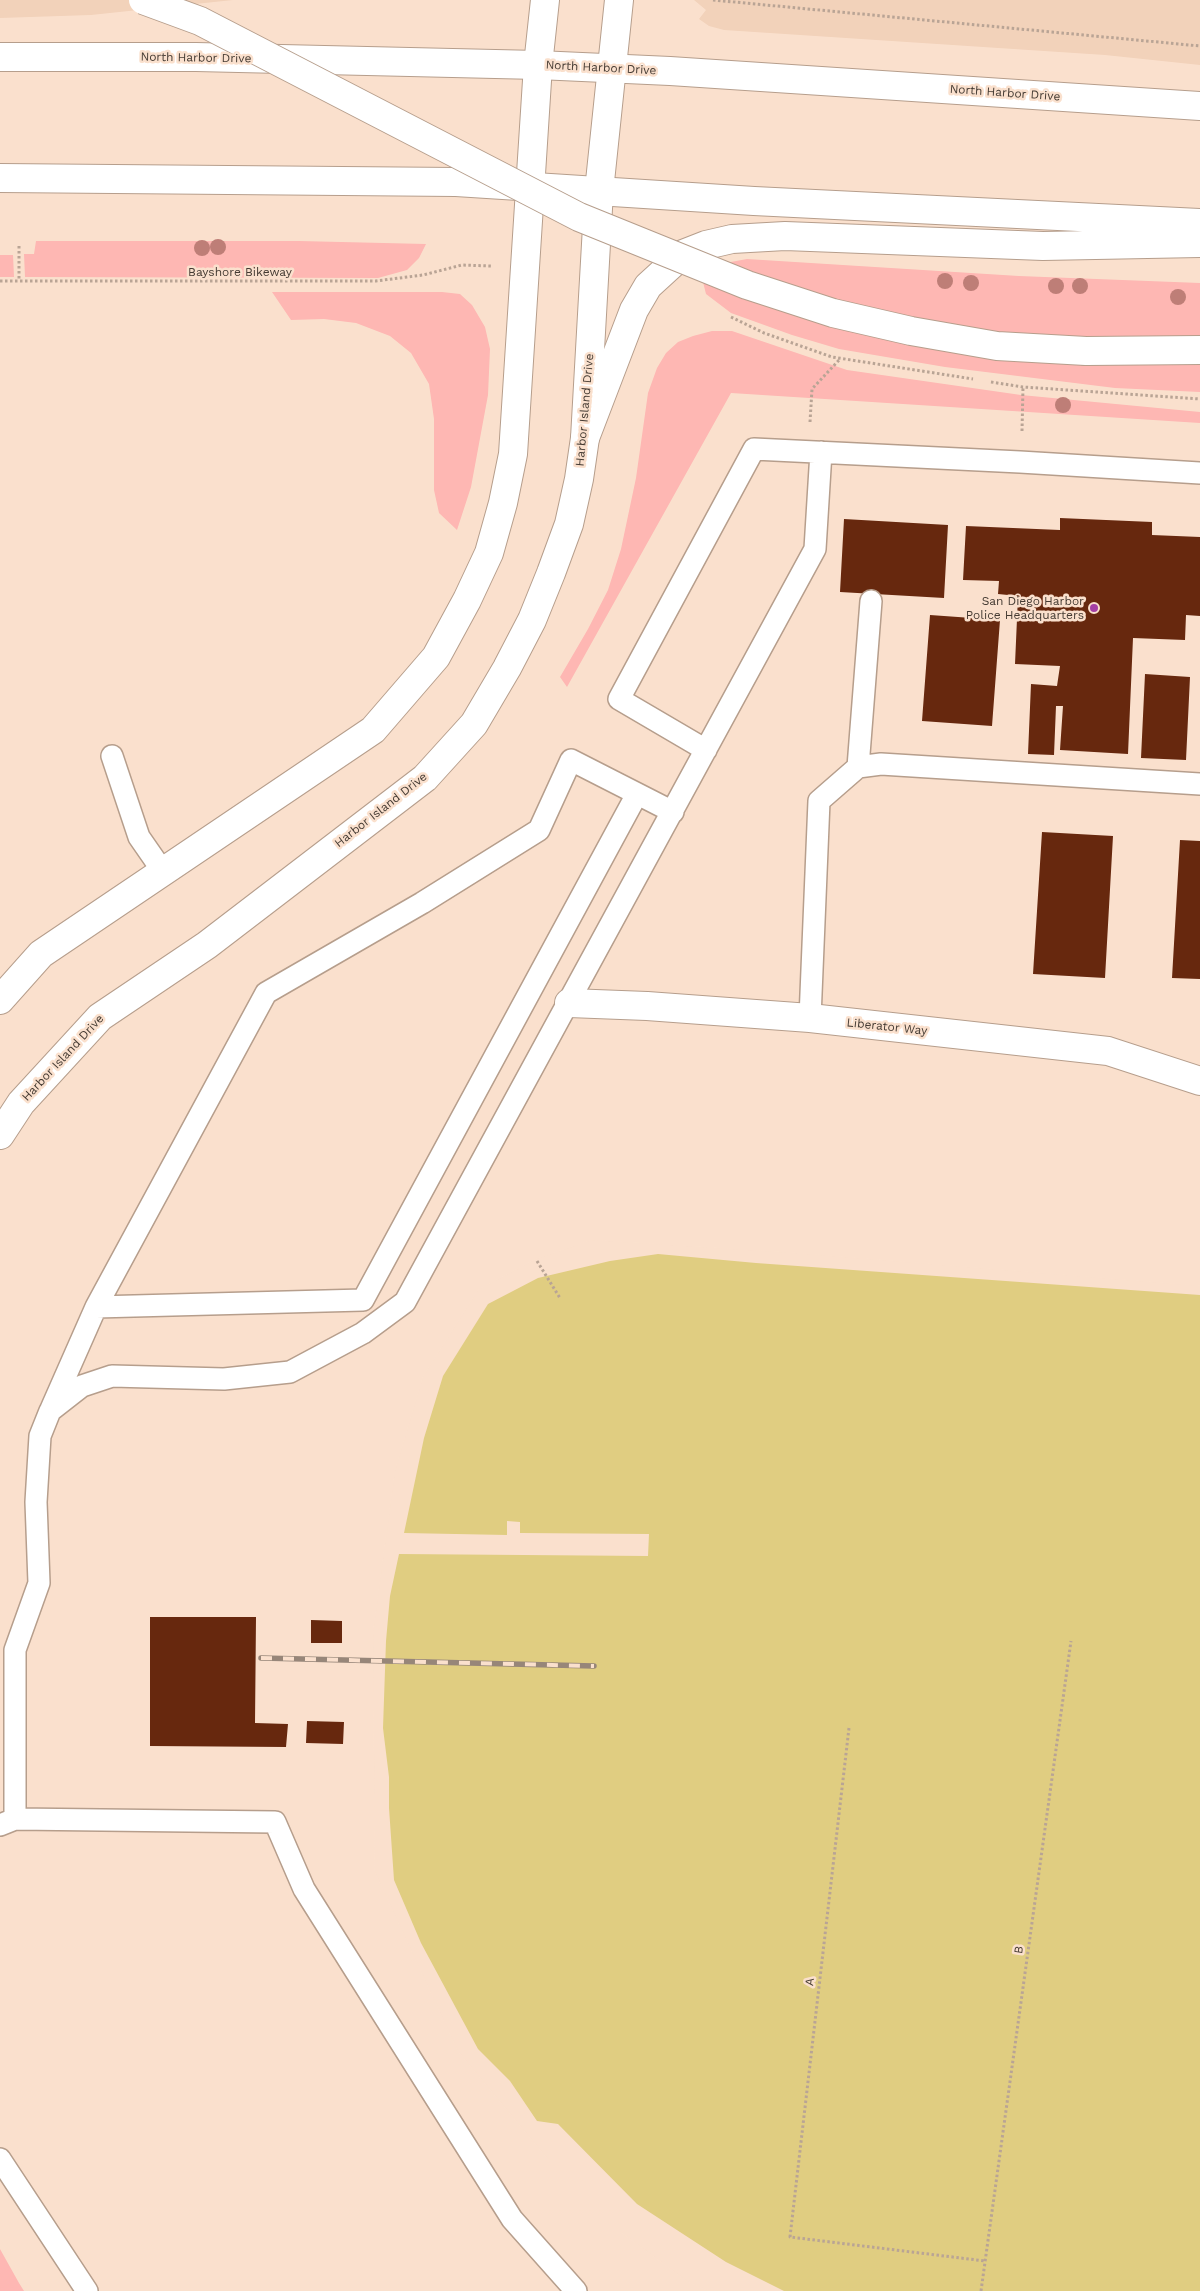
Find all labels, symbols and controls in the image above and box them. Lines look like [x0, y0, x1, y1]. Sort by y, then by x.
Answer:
street label: North Harbor Drive [140, 50, 252, 66]
street label: North Harbor Drive [545, 58, 657, 78]
street label: North Harbor Drive [949, 82, 1061, 104]
street label: Bayshore Bikeway [188, 265, 292, 279]
street label: Harbor Island Drive [573, 353, 597, 467]
place label: San Diego Harbor Police Headquarters [966, 594, 1084, 622]
marker: San Diego Harbor Police Headquarters [1088, 602, 1100, 614]
street label: Harbor Island Drive [332, 769, 430, 851]
street label: Harbor Island Drive [19, 1012, 107, 1104]
street label: Liberator Way [846, 1016, 928, 1038]
street label: B [1011, 1945, 1027, 1955]
street label: A [802, 1977, 818, 1987]

